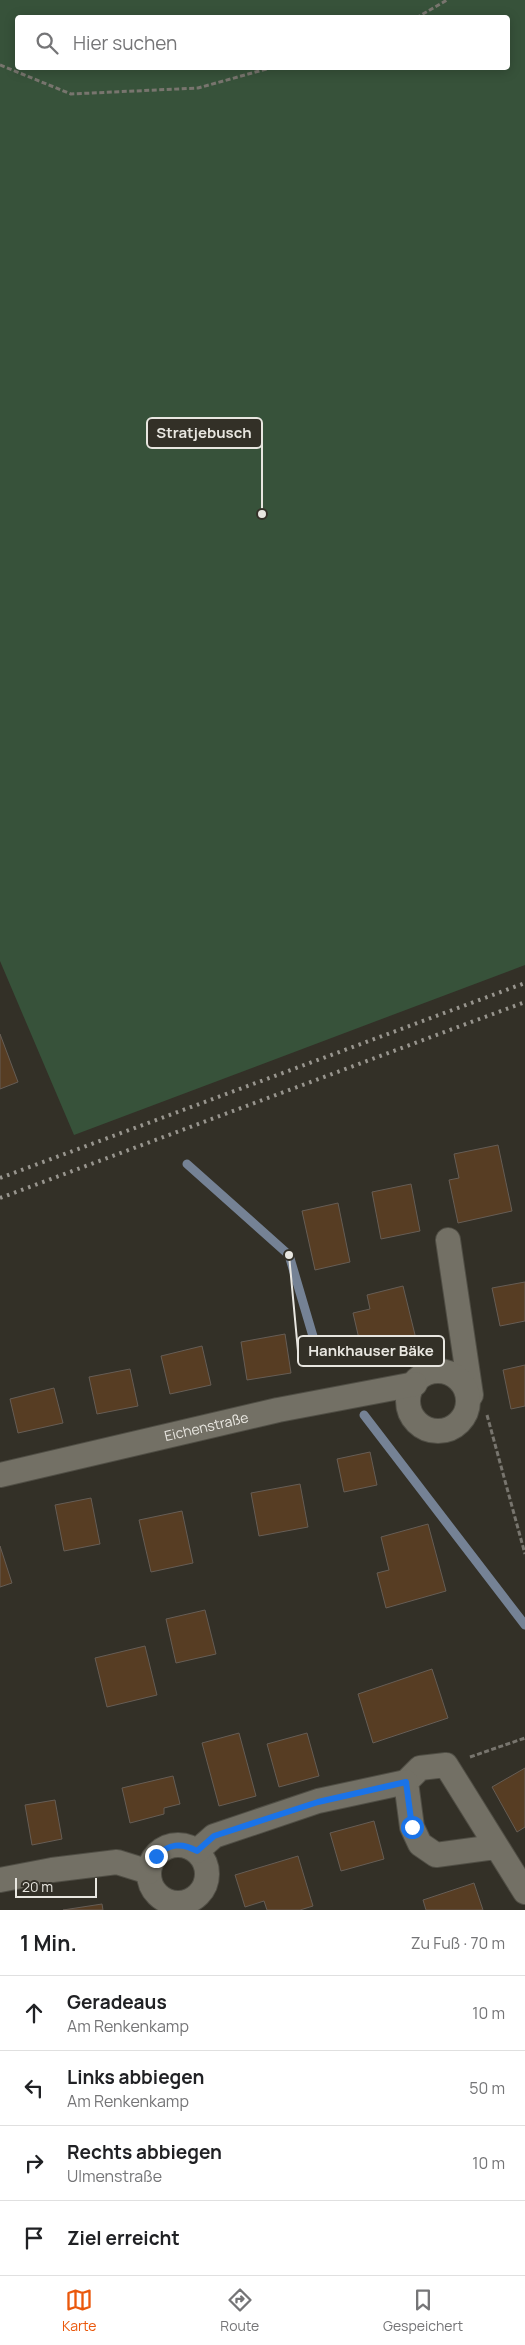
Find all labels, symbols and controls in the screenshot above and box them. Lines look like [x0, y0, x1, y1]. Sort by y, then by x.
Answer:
search box [15, 15, 510, 70]
icon: search [33, 29, 61, 57]
text: Hier suchen [73, 30, 177, 56]
callout: Stratjebusch [147, 418, 262, 448]
text: Stratjebusch [156, 422, 252, 443]
callout: Hankhauser Bäke [298, 1336, 444, 1366]
text: Hankhauser Bäke [308, 1340, 434, 1361]
street label: Eichenstraße [162, 1407, 250, 1445]
route start [401, 1816, 424, 1839]
route end [145, 1845, 168, 1868]
scale bar [15, 1875, 98, 1898]
text: 20 m [22, 1877, 53, 1896]
text: 1 Min. [20, 1929, 77, 1957]
text: Zu Fuß · 70 m [411, 1932, 505, 1954]
text: Geradeaus [67, 1989, 167, 2015]
icon: ahead [20, 1999, 48, 2027]
text: 10 m [472, 2002, 505, 2024]
text: Am Renkenkamp [67, 2015, 189, 2037]
text: Links abbiegen [67, 2064, 204, 2090]
icon: left [20, 2074, 48, 2102]
text: 50 m [469, 2077, 505, 2099]
text: Am Renkenkamp [67, 2090, 189, 2112]
text: Rechts abbiegen [67, 2139, 222, 2165]
icon: right [20, 2149, 48, 2177]
text: 10 m [472, 2152, 505, 2174]
text: Ulmenstraße [67, 2165, 162, 2187]
icon: arrive [20, 2224, 48, 2252]
text: Ziel erreicht [67, 2225, 180, 2251]
tab: Karte [62, 2286, 97, 2335]
tab: Route [220, 2286, 259, 2335]
tab: Gespeichert [383, 2286, 463, 2335]

